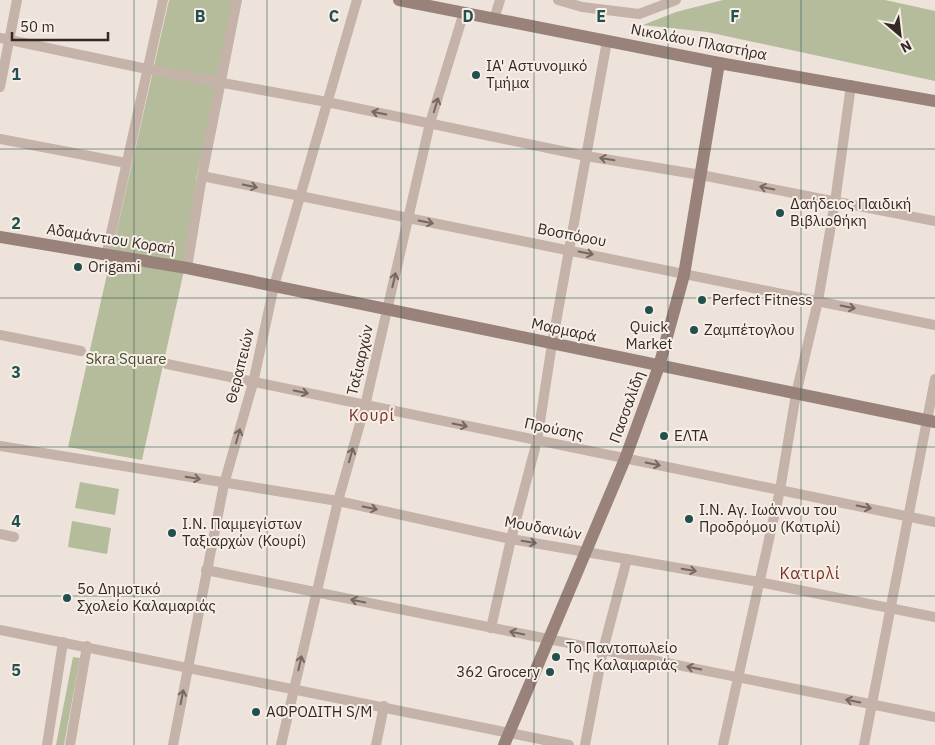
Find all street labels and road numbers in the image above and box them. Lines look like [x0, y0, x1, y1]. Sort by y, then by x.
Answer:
street label: Νικολάου Πλαστήρα [629, 19, 769, 64]
street label: Αδαμάντιου Κοραή [45, 219, 177, 258]
street label: Βοσπόρου [536, 219, 608, 251]
street label: Μαρμαρά [530, 313, 599, 346]
street label: Ταξιαρχών [342, 322, 377, 397]
street label: Θεραπειών [221, 326, 258, 405]
street label: Πασσαλίδη [605, 368, 648, 446]
street label: Προύσης [523, 413, 586, 444]
street label: Μουδανιών [503, 511, 583, 544]

